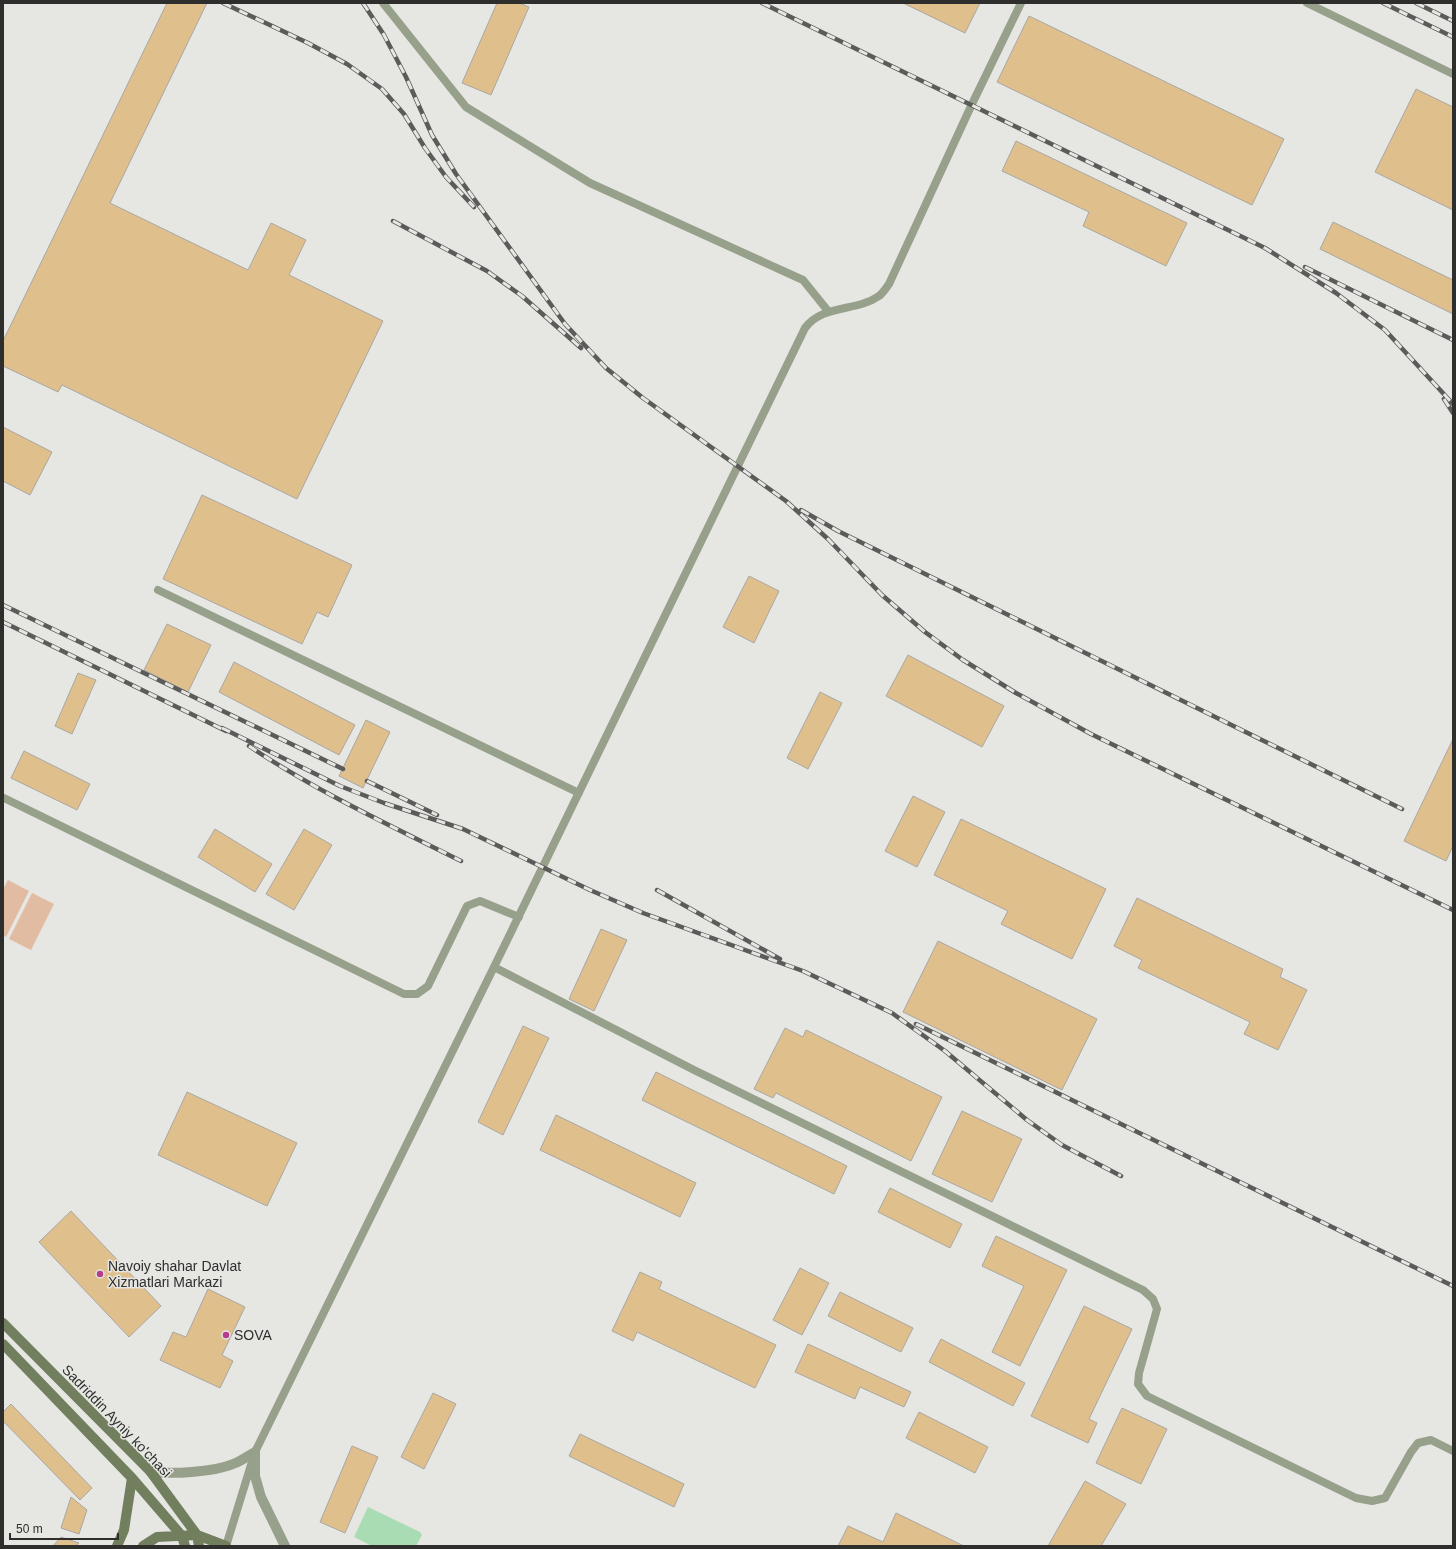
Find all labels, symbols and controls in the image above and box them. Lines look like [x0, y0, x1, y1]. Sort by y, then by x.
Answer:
place label: Navoiy shahar Davlat Xizmatlari Markazi [108, 1258, 241, 1290]
marker: Navoiy shahar Davlat Xizmatlari Markazi [95, 1269, 105, 1279]
place label: SOVA [234, 1327, 273, 1343]
marker: SOVA [221, 1330, 231, 1340]
street label: Sadriddin Ayniy ko'chasi [59, 1361, 175, 1481]
scale bar [10, 1515, 118, 1541]
text: 50 m [16, 1522, 43, 1536]

